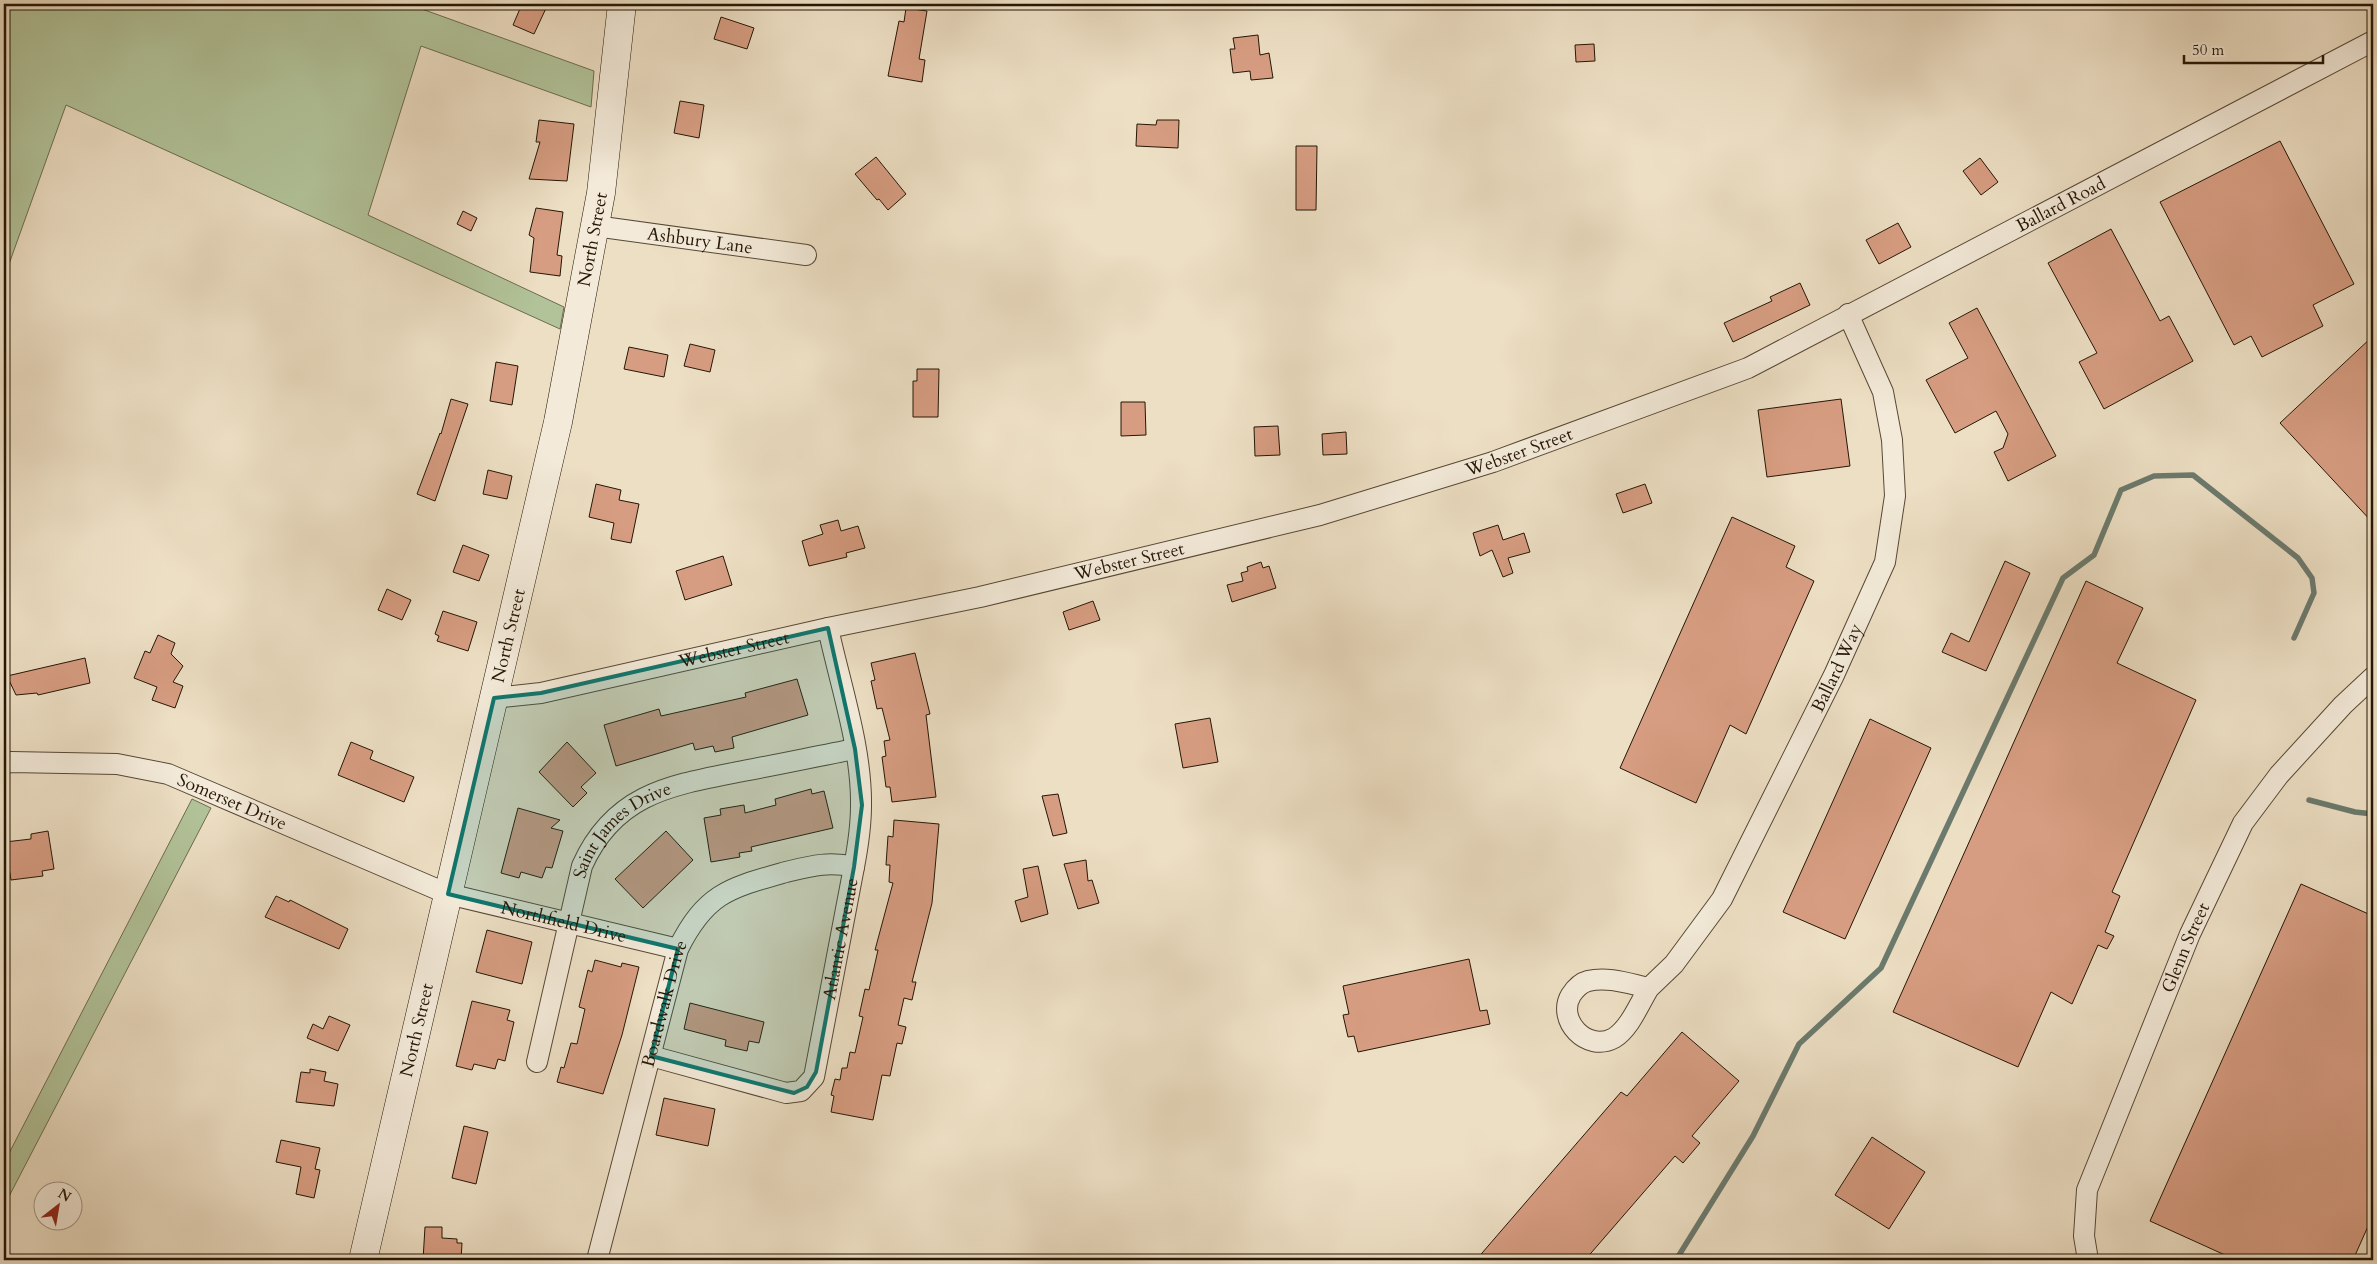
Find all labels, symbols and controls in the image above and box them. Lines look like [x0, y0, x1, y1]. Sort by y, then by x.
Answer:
scale bar [2184, 32, 2323, 64]
text: 50 m [2192, 40, 2224, 60]
street label: Ballard Road [2012, 171, 2110, 238]
street label: North Street [571, 190, 613, 289]
street label: Ashbury Lane [646, 221, 754, 260]
street label: Webster Street [1461, 421, 1576, 483]
street label: Webster Street [1071, 536, 1187, 587]
street label: North Street [485, 586, 531, 685]
street label: Ballard Way [1805, 619, 1868, 716]
street label: Webster Street [675, 625, 792, 674]
street label: Somerset Drive [173, 767, 291, 836]
street label: Saint James Drive [567, 776, 674, 881]
street label: Atlantic Avenue [817, 876, 864, 1002]
street label: Northfield Drive [499, 895, 629, 949]
street label: Glenn Street [2155, 898, 2216, 996]
street label: Boardwalk Drive [635, 935, 693, 1070]
street label: North Street [393, 981, 440, 1079]
north arrow [32, 1182, 82, 1232]
text: N [54, 1184, 75, 1207]

